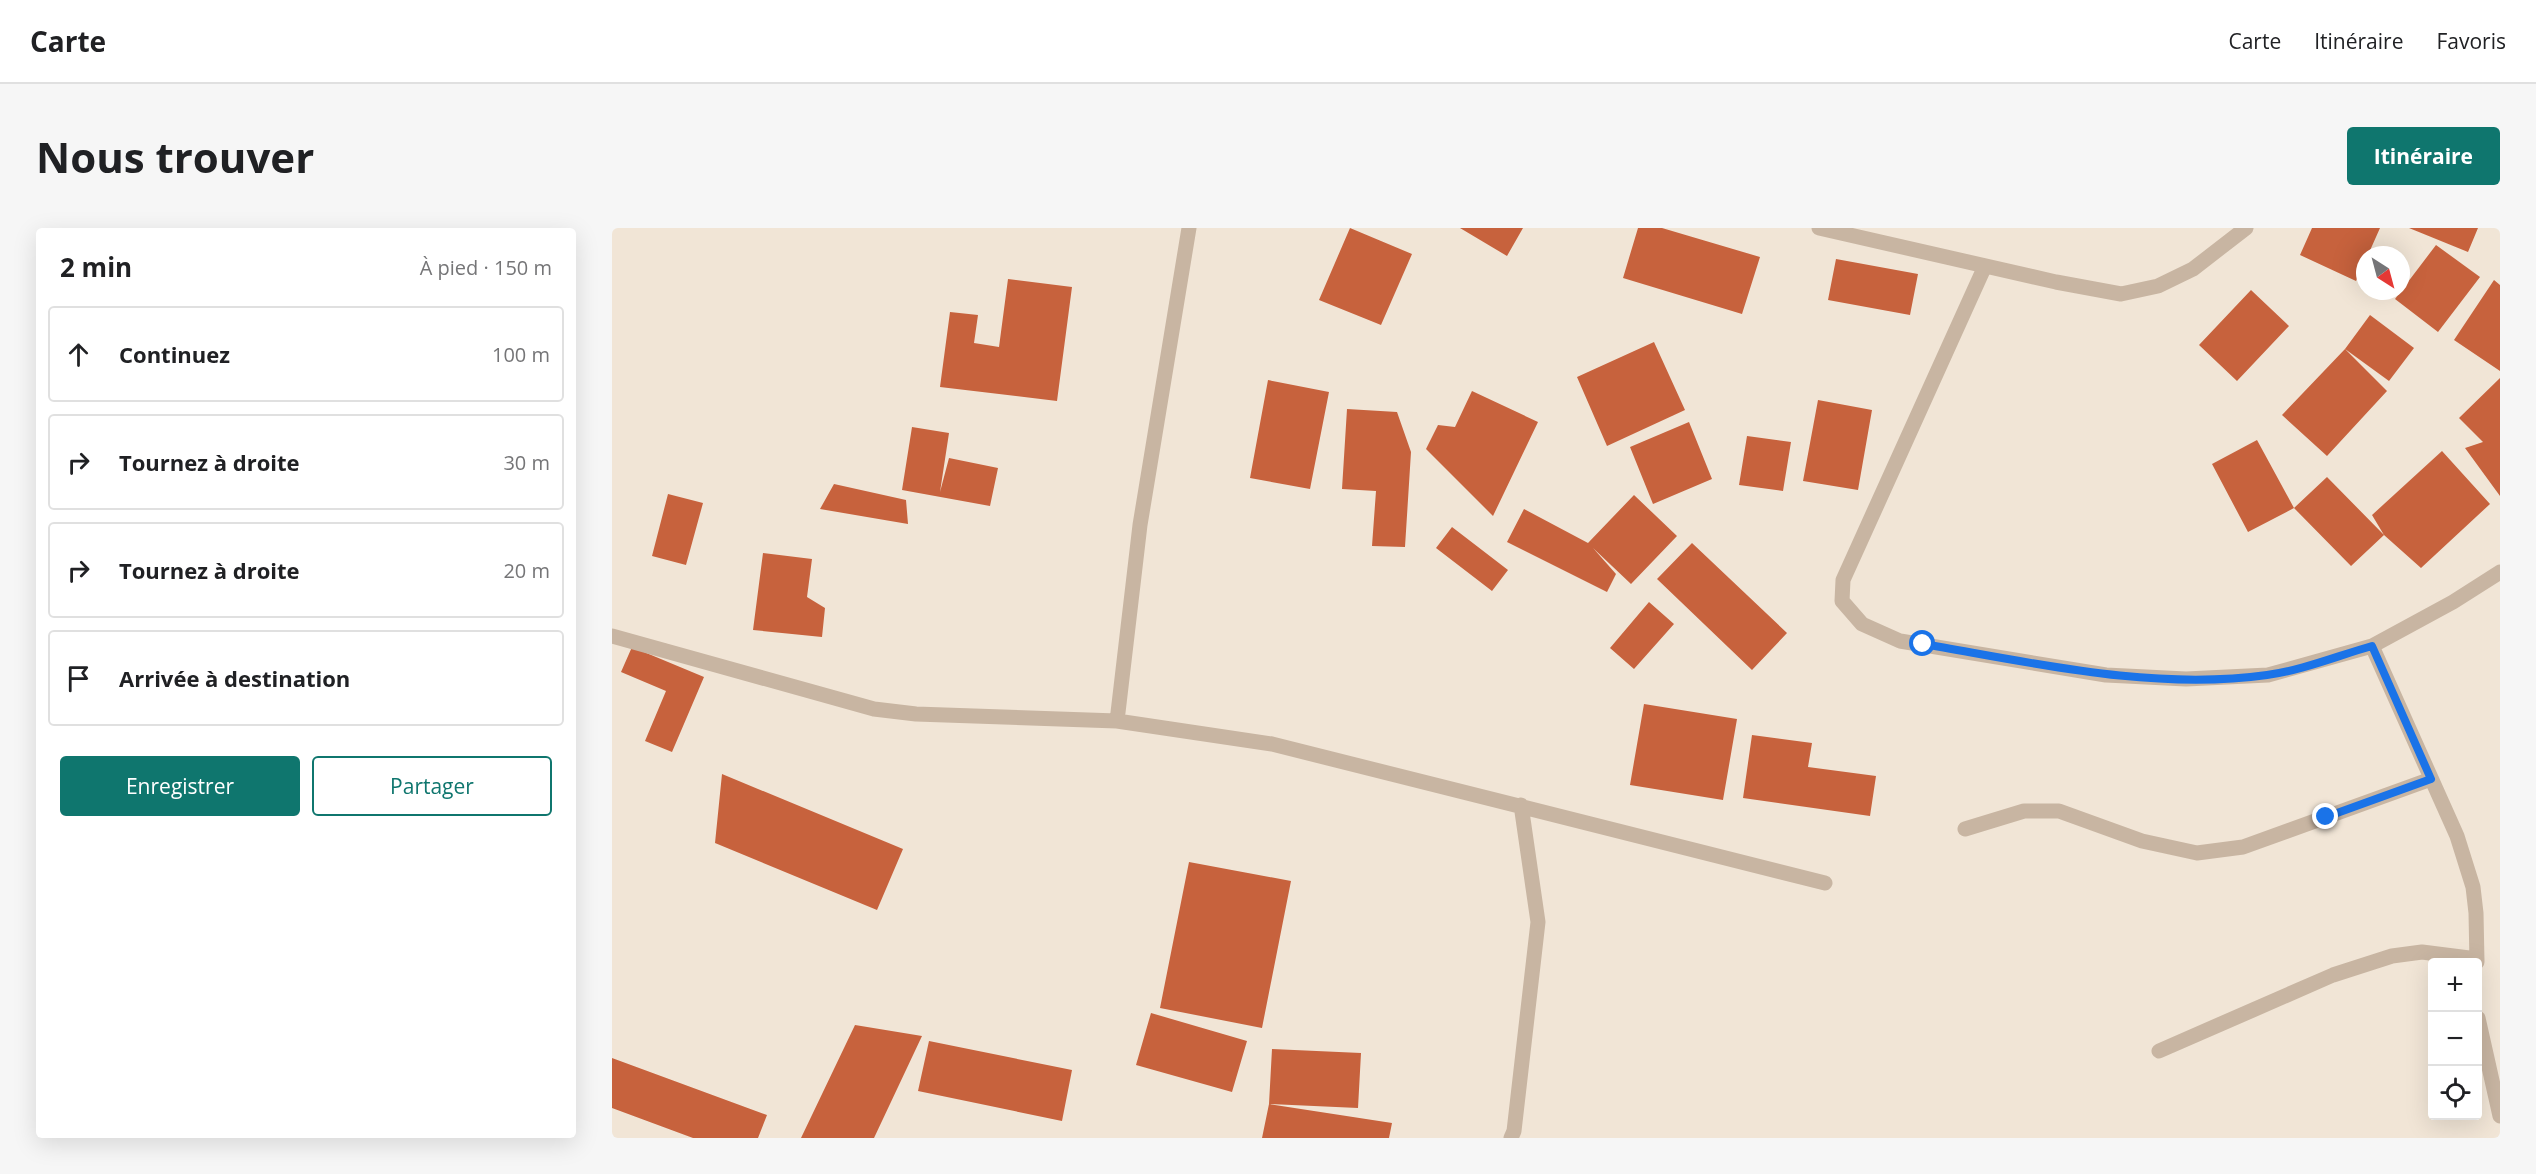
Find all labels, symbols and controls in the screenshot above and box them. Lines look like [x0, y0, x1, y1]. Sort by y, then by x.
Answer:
text: Carte [30, 22, 106, 60]
text: Carte [2228, 27, 2281, 55]
text: Itinéraire [2314, 27, 2403, 55]
text: Favoris [2436, 27, 2506, 55]
button: Itinéraire [2347, 127, 2500, 185]
text: Nous trouver [36, 128, 314, 185]
north arrow [2356, 246, 2410, 300]
text: 2 min [60, 249, 132, 285]
text: À pied · 150 m [420, 254, 552, 281]
icon: ahead [62, 338, 95, 371]
text: Continuez [119, 339, 230, 369]
text: 100 m [492, 341, 550, 368]
icon: right [62, 446, 95, 479]
text: Tournez à droite [119, 447, 300, 477]
text: 30 m [503, 449, 550, 476]
icon: right [62, 554, 95, 587]
text: Tournez à droite [119, 555, 300, 585]
text: 20 m [503, 557, 550, 584]
route start [1909, 630, 1935, 656]
icon: arrive [62, 662, 95, 695]
text: Arrivée à destination [119, 663, 350, 693]
button: Enregistrer [60, 756, 300, 816]
button: Partager [312, 756, 552, 816]
route end [2312, 803, 2338, 829]
map controls [2428, 958, 2482, 1120]
button: + [2428, 958, 2482, 1012]
button: − [2428, 1012, 2482, 1066]
button: locate [2428, 1066, 2482, 1120]

